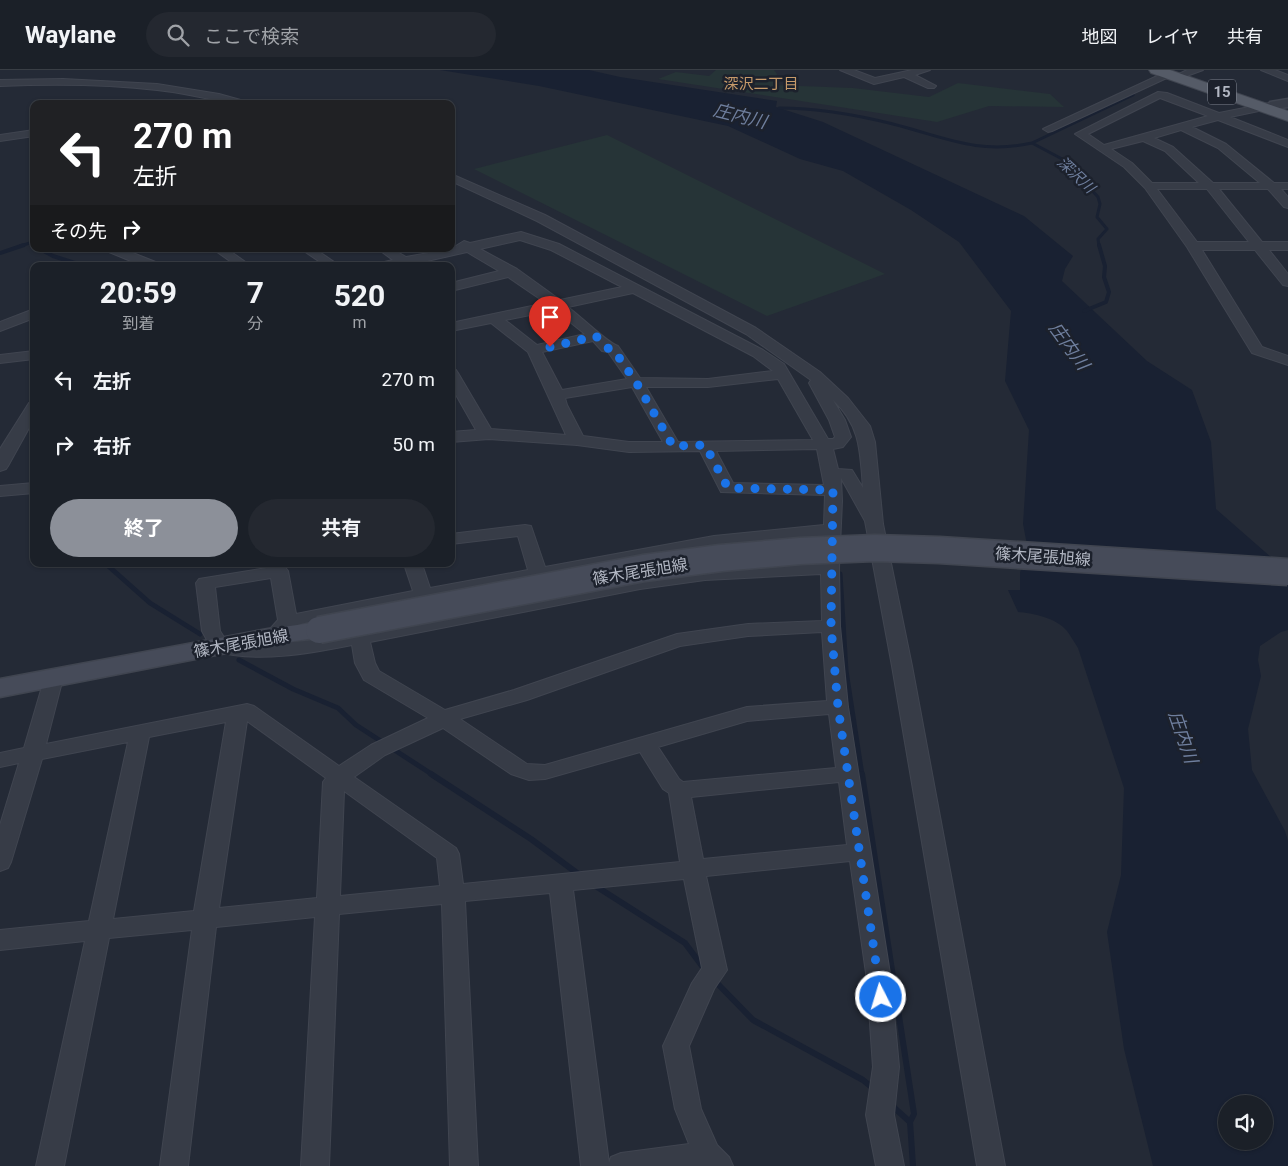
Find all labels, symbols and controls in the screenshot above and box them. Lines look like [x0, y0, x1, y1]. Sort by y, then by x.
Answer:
search box [146, 12, 496, 57]
text: Waylane [25, 21, 116, 49]
icon: search [164, 21, 192, 49]
text: ここで検索 [204, 25, 299, 48]
text: 地図 [1082, 26, 1118, 47]
text: レイヤ [1146, 26, 1199, 47]
text: 共有 [1227, 26, 1263, 47]
district label: 深沢二丁目 [723, 75, 799, 93]
road number: 15 [1208, 80, 1236, 104]
water label: 庄内川 [711, 99, 771, 133]
text: 270 m [133, 116, 232, 157]
icon: left [50, 120, 115, 185]
water label: 深沢川 [1053, 153, 1100, 198]
text: 左折 [133, 164, 177, 189]
icon: right [117, 215, 145, 243]
text: その先 [50, 220, 107, 243]
text: 20:59 [100, 275, 177, 310]
text: 7 [247, 275, 264, 310]
text: 520 [334, 278, 385, 313]
pin [529, 296, 571, 347]
icon: arrive [536, 303, 564, 331]
text: m [352, 313, 366, 332]
text: 到着 [122, 314, 154, 333]
text: 分 [247, 314, 263, 333]
water label: 庄内川 [1045, 318, 1095, 375]
icon: left [50, 366, 78, 394]
text: 270 m [382, 368, 435, 391]
text: 左折 [93, 370, 131, 393]
icon: right [50, 431, 78, 459]
text: 50 m [392, 433, 435, 456]
text: 右折 [93, 435, 131, 458]
button: 終了 [50, 499, 238, 557]
button: 共有 [248, 499, 435, 557]
street label: 篠木尾張旭線 [994, 544, 1092, 569]
street label: 篠木尾張旭線 [591, 555, 689, 588]
street label: 篠木尾張旭線 [192, 626, 290, 661]
water label: 庄内川 [1165, 708, 1203, 768]
position arrow [854, 970, 906, 1022]
map controls [1218, 1095, 1273, 1150]
button: sound [1218, 1095, 1273, 1150]

